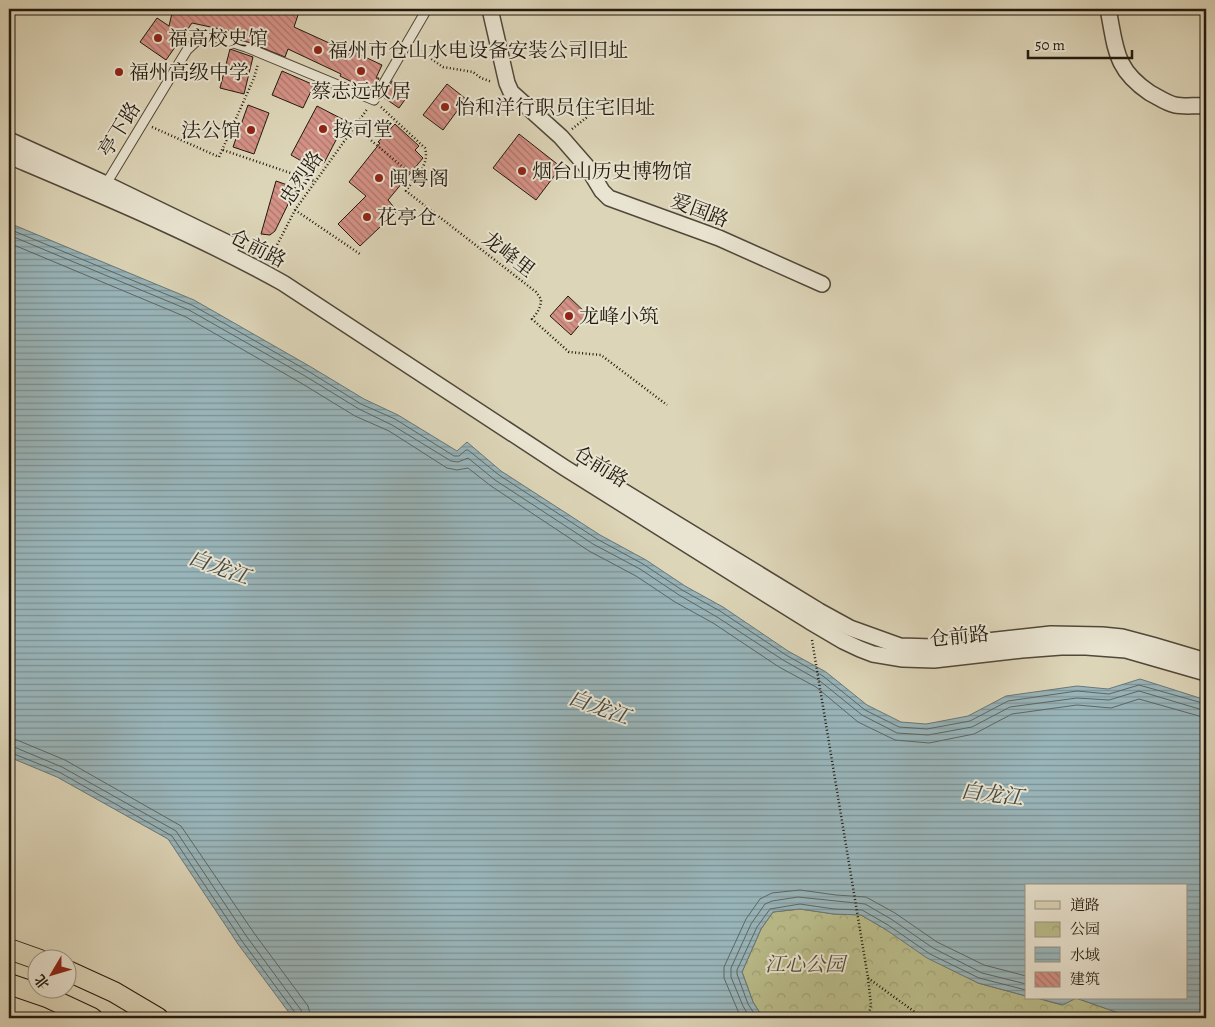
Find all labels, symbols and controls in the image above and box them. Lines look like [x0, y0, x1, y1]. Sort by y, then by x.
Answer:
place label: 福高校史馆 [168, 25, 268, 52]
scale bar [1028, 28, 1131, 60]
marker: 福高校史馆 [152, 32, 164, 44]
text: 50 m [1035, 35, 1065, 55]
place label: 福州市仓山水电设备安装公司旧址 [328, 37, 628, 64]
marker: 福州市仓山水电设备安装公司旧址 [312, 44, 324, 56]
place label: 福州高级中学 [129, 59, 249, 86]
marker: 蔡志远故居 [355, 65, 367, 77]
marker: 福州高级中学 [113, 66, 125, 78]
place label: 蔡志远故居 [311, 78, 411, 105]
place label: 怡和洋行职员住宅旧址 [455, 94, 655, 121]
street label: 亭下路 [92, 97, 147, 162]
marker: 怡和洋行职员住宅旧址 [439, 101, 451, 113]
place label: 按司堂 [333, 116, 393, 143]
place label: 法公馆 [181, 117, 241, 144]
marker: 按司堂 [317, 123, 329, 135]
marker: 法公馆 [245, 124, 257, 136]
street label: 忠烈路 [273, 146, 329, 211]
place label: 烟台山历史博物馆 [532, 158, 692, 185]
place label: 闽粤阁 [389, 165, 449, 192]
marker: 烟台山历史博物馆 [516, 165, 528, 177]
marker: 闽粤阁 [373, 172, 385, 184]
street label: 爱国路 [667, 187, 733, 234]
place label: 花亭仓 [377, 204, 437, 231]
marker: 花亭仓 [361, 211, 373, 223]
street label: 仓前路 [225, 223, 291, 274]
street label: 龙峰里 [477, 225, 541, 284]
place label: 龙峰小筑 [579, 303, 659, 330]
marker: 龙峰小筑 [563, 310, 575, 322]
street label: 仓前路 [568, 439, 633, 494]
water label: 白龙江 [185, 543, 256, 592]
street label: 仓前路 [928, 620, 990, 653]
water label: 白龙江 [565, 683, 636, 732]
water label: 白龙江 [959, 776, 1028, 812]
legend [1025, 884, 1188, 1000]
text: 道路 [1070, 895, 1100, 915]
text: 公园 [1070, 919, 1100, 939]
text: 水域 [1070, 945, 1100, 965]
north arrow [28, 950, 78, 1000]
park label: 江心公园 [765, 951, 848, 978]
text: 建筑 [1070, 969, 1100, 989]
text: 北 [30, 970, 54, 993]

